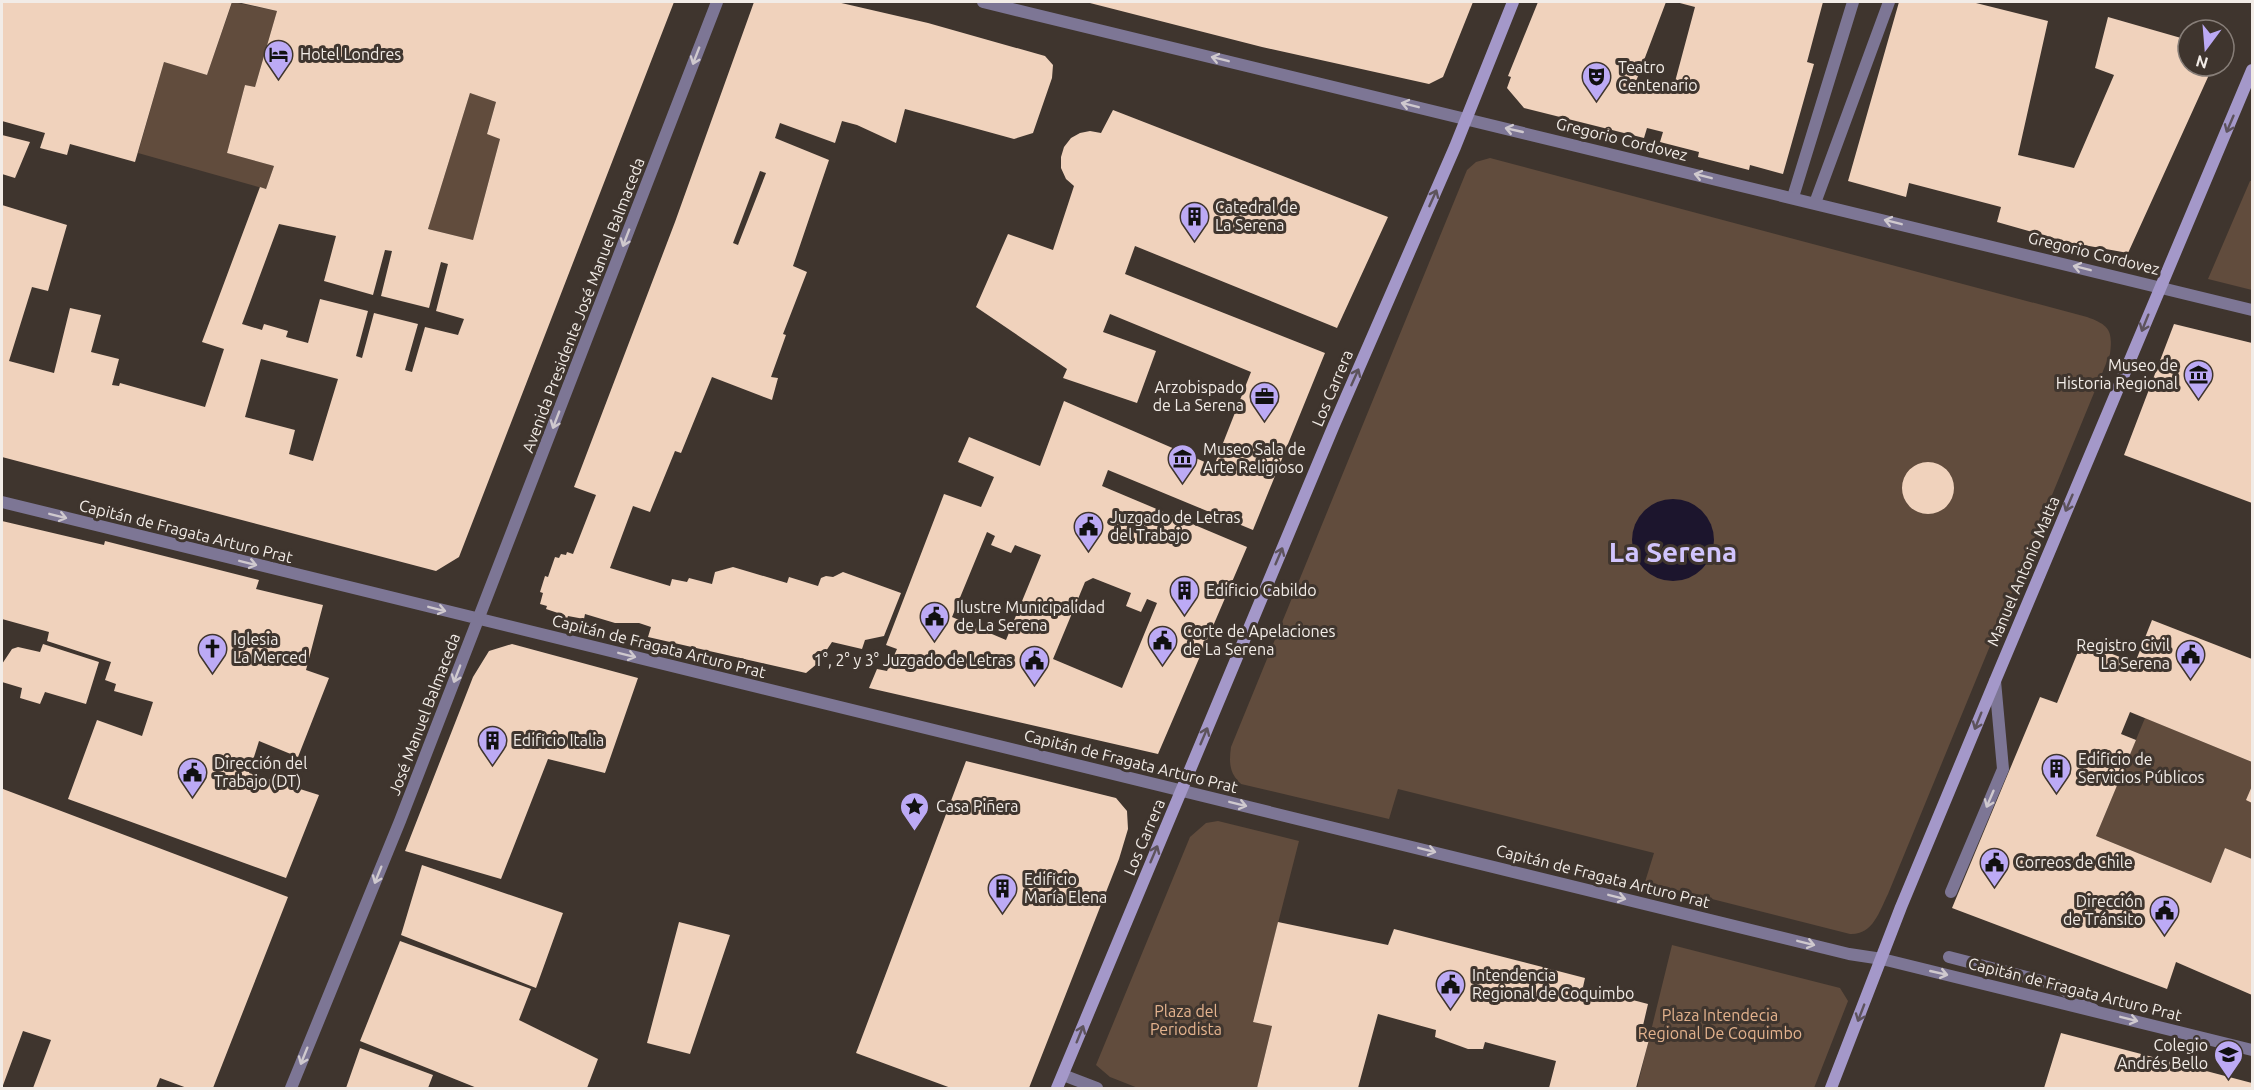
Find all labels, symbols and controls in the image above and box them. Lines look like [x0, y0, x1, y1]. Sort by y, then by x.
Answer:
north arrow [2176, 18, 2236, 78]
hotel icon: Hotel Londres [263, 38, 295, 80]
place label: Hotel Londres [300, 45, 401, 63]
one-way arrow [690, 46, 701, 65]
text: N [2194, 52, 2210, 73]
one-way arrow [1211, 53, 1230, 65]
place label: Teatro Centenario [1618, 58, 1698, 94]
theatre icon: Teatro Centenario [1581, 60, 1613, 102]
one-way arrow [1401, 99, 1420, 110]
street label: Gregorio Cordovez [1554, 114, 1690, 164]
one-way arrow [2223, 115, 2235, 133]
one-way arrow [1505, 124, 1524, 135]
street label: Avenida Presidente José Manuel Balmaceda [518, 155, 648, 455]
one-way arrow [1694, 169, 1713, 181]
one-way arrow [1428, 189, 1439, 208]
place label: Catedral de La Serena [1215, 198, 1298, 234]
building icon: Catedral de La Serena [1178, 200, 1210, 242]
one-way arrow [1884, 215, 1903, 227]
one-way arrow [620, 228, 631, 247]
street label: Gregorio Cordovez [2026, 228, 2162, 278]
one-way arrow [2073, 261, 2092, 273]
one-way arrow [2139, 313, 2150, 331]
street label: Los Carrera [1308, 347, 1356, 429]
place label: Museo de Historia Regional [2056, 356, 2178, 392]
museum icon: Museo de Historia Regional [2183, 358, 2215, 400]
one-way arrow [1349, 368, 1361, 386]
place label: Arzobispado de La Serena [1153, 378, 1244, 414]
office icon: Arzobispado de La Serena [1249, 380, 1281, 422]
one-way arrow [550, 410, 561, 429]
place label: Museo Sala de Arte Religioso [1203, 440, 1306, 476]
museum icon: Museo Sala de Arte Religioso [1166, 442, 1198, 484]
street label: Manuel Antonio Matta [1983, 493, 2063, 649]
one-way arrow [2063, 493, 2074, 511]
street label: Capitán de Fragata Arturo Prat [77, 496, 295, 566]
place label: Juzgado de Letras del Trabajo [1110, 508, 1240, 544]
public building icon: Juzgado de Letras del Trabajo [1073, 510, 1105, 552]
one-way arrow [49, 511, 68, 523]
district label: La Serena [1609, 536, 1737, 567]
one-way arrow [1274, 548, 1285, 566]
one-way arrow [238, 557, 257, 569]
building icon: Edificio Cabildo [1169, 574, 1201, 616]
place label: Edificio Cabildo [1206, 581, 1317, 599]
place label: Ilustre Municipalidad de La Serena [956, 598, 1105, 634]
public building icon: Ilustre Municipalidad de La Serena [919, 600, 951, 642]
one-way arrow [427, 603, 446, 615]
street label: Capitán de Fragata Arturo Prat [550, 611, 768, 681]
place label: Corte de Apelaciones de La Serena [1183, 622, 1336, 658]
public building icon: Corte de Apelaciones de La Serena [1146, 624, 1178, 666]
place label: Iglesia La Merced [233, 630, 307, 666]
street label: José Manuel Balmaceda [385, 630, 463, 798]
church icon: Iglesia La Merced [196, 632, 228, 674]
place label: Registro Civil La Serena [2076, 636, 2170, 672]
public building icon: Registro Civil La Serena [2175, 638, 2207, 680]
public building icon: 1°, 2° y 3° Juzgado de Letras [1018, 644, 1050, 686]
one-way arrow [617, 650, 636, 662]
place label: 1°, 2° y 3° Juzgado de Letras [814, 651, 1013, 669]
one-way arrow [451, 664, 462, 682]
one-way arrow [1972, 712, 1983, 730]
building icon: Edificio Italia [476, 724, 508, 766]
street label: Capitán de Fragata Arturo Prat [1022, 726, 1240, 796]
one-way arrow [1199, 728, 1210, 746]
place label: Edificio Italia [513, 731, 604, 749]
place label: Edificio de Servicios Públicos [2078, 750, 2205, 786]
building icon: Edificio de Servicios Públicos [2041, 752, 2073, 794]
place label: Dirección del Trabajo (DT) [214, 754, 307, 791]
public building icon: Dirección del Trabajo (DT) [177, 756, 209, 798]
place icon: Casa Piñera [899, 790, 931, 832]
one-way arrow [1984, 790, 1995, 808]
street label: Los Carrera [1120, 796, 1168, 878]
place label: Casa Piñera [936, 797, 1019, 815]
one-way arrow [1228, 798, 1247, 810]
street label: Capitán de Fragata Arturo Prat [1494, 841, 1712, 911]
one-way arrow [1417, 845, 1437, 856]
one-way arrow [1149, 846, 1160, 864]
public building icon: Correos de Chile [1978, 846, 2010, 888]
place label: Correos de Chile [2015, 853, 2133, 871]
one-way arrow [372, 865, 383, 884]
place label: Edificio María Elena [1024, 870, 1107, 906]
building icon: Edificio María Elena [987, 872, 1019, 914]
one-way arrow [1607, 891, 1626, 903]
place label: Dirección de Tránsito [2063, 892, 2143, 928]
public building icon: Dirección de Tránsito [2148, 894, 2180, 936]
one-way arrow [1796, 938, 1815, 950]
street label: Capitán de Fragata Arturo Prat [1966, 954, 2184, 1024]
place label: Intendencia Regional de Coquimbo [1472, 966, 1634, 1002]
public building icon: Intendencia Regional de Coquimbo [1435, 968, 1467, 1010]
one-way arrow [1929, 968, 1948, 979]
park label: Plaza del Periodista [1150, 1002, 1222, 1038]
one-way arrow [1855, 1003, 1866, 1022]
park label: Plaza Intendecia Regional De Coquimbo [1638, 1006, 1802, 1042]
one-way arrow [2119, 1013, 2138, 1025]
one-way arrow [1075, 1026, 1086, 1044]
place label: Colegio Andrés Bello [2117, 1036, 2208, 1072]
school or university icon: Colegio Andrés Bello [2213, 1038, 2245, 1080]
one-way arrow [298, 1046, 309, 1064]

